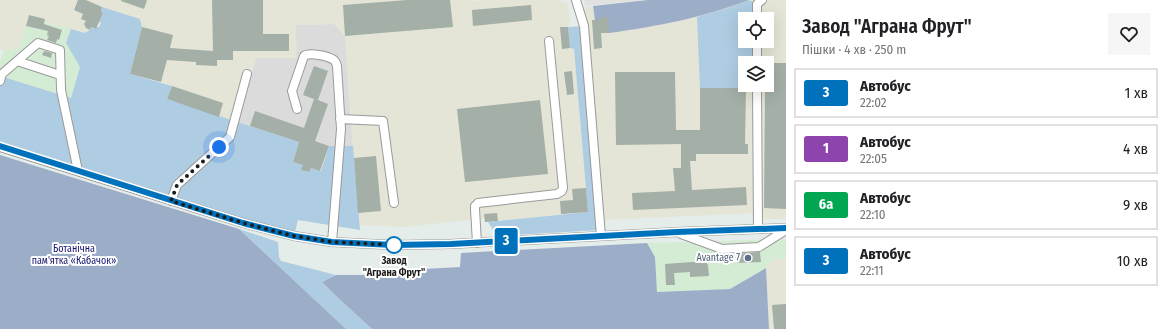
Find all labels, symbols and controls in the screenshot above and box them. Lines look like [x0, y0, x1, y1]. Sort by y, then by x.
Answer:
map controls [738, 12, 774, 92]
button: locate [738, 12, 774, 48]
button: heart [1108, 13, 1150, 55]
text: Завод "Аграна Фрут" [802, 15, 972, 38]
text: Пішки · 4 хв · 250 m [802, 42, 906, 57]
button: layers [738, 56, 774, 92]
text: Автобус [860, 77, 911, 95]
text: 3 [823, 84, 829, 101]
text: 1 хв [1125, 84, 1148, 102]
text: 22:02 [860, 95, 887, 110]
text: Автобус [860, 133, 911, 151]
your location [209, 137, 229, 157]
text: 1 [823, 140, 829, 157]
text: 4 хв [1123, 140, 1148, 158]
text: 22:05 [860, 151, 887, 166]
text: Автобус [860, 189, 911, 207]
text: 6а [819, 196, 833, 213]
text: 9 хв [1123, 196, 1148, 214]
text: 22:10 [860, 207, 886, 222]
line badge: 3 [493, 228, 519, 254]
text: 3 [503, 232, 509, 249]
marker: Завод "Аграна Фрут" [385, 236, 403, 254]
park label: Ботанічна пам'ятка «Кабачок» [32, 242, 116, 267]
text: Автобус [860, 245, 911, 263]
place label: Avantage 7 [696, 252, 740, 264]
text: 3 [823, 252, 829, 269]
text: 10 хв [1117, 252, 1148, 270]
marker: Avantage 7 [743, 253, 753, 263]
place label: Завод "Аграна Фрут" [363, 255, 425, 279]
text: 22:11 [860, 263, 884, 278]

